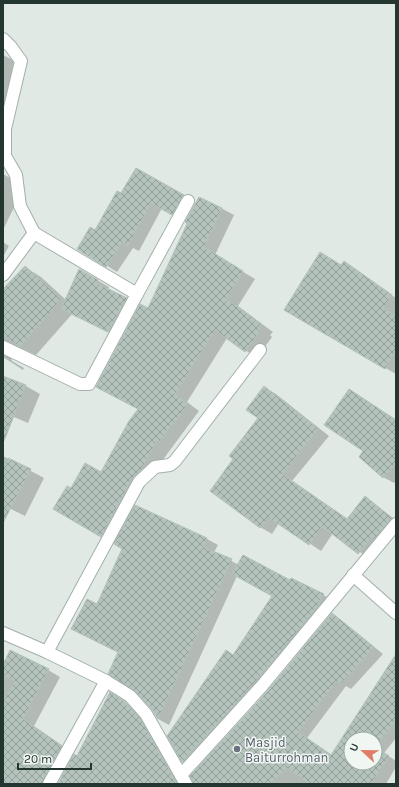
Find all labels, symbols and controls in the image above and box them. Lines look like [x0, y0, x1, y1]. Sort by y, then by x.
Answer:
north arrow [343, 731, 383, 771]
place label: Masjid Baiturrohman [245, 735, 328, 765]
text: U [347, 741, 362, 753]
marker: Masjid Baiturrohman [232, 744, 242, 754]
scale bar [18, 745, 91, 771]
text: 20 m [24, 752, 52, 766]

